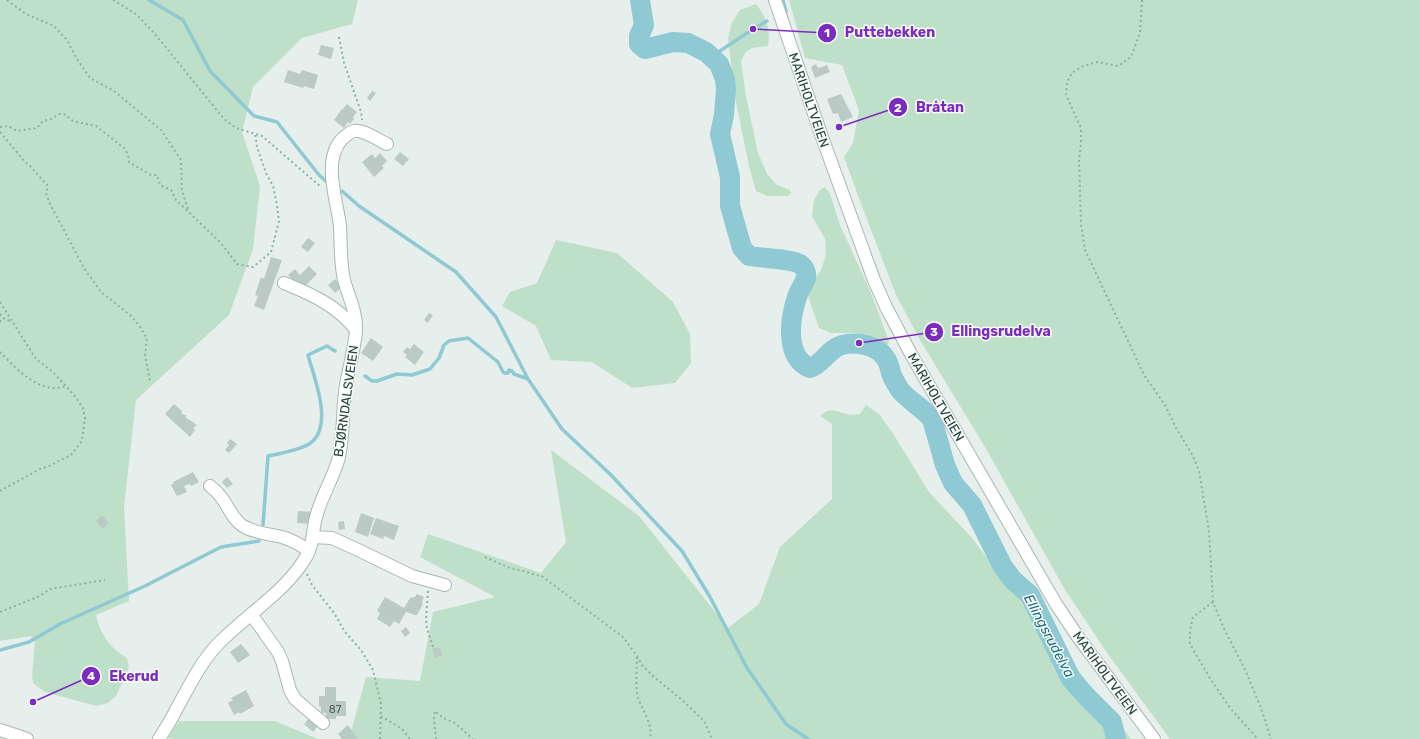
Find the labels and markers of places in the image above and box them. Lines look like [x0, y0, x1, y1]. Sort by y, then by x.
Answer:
callout: Puttebekken [817, 20, 943, 46]
callout: Bråtan [888, 94, 972, 120]
callout: Ellingsrudelva [924, 319, 1059, 345]
callout: Ekerud [81, 663, 167, 689]

